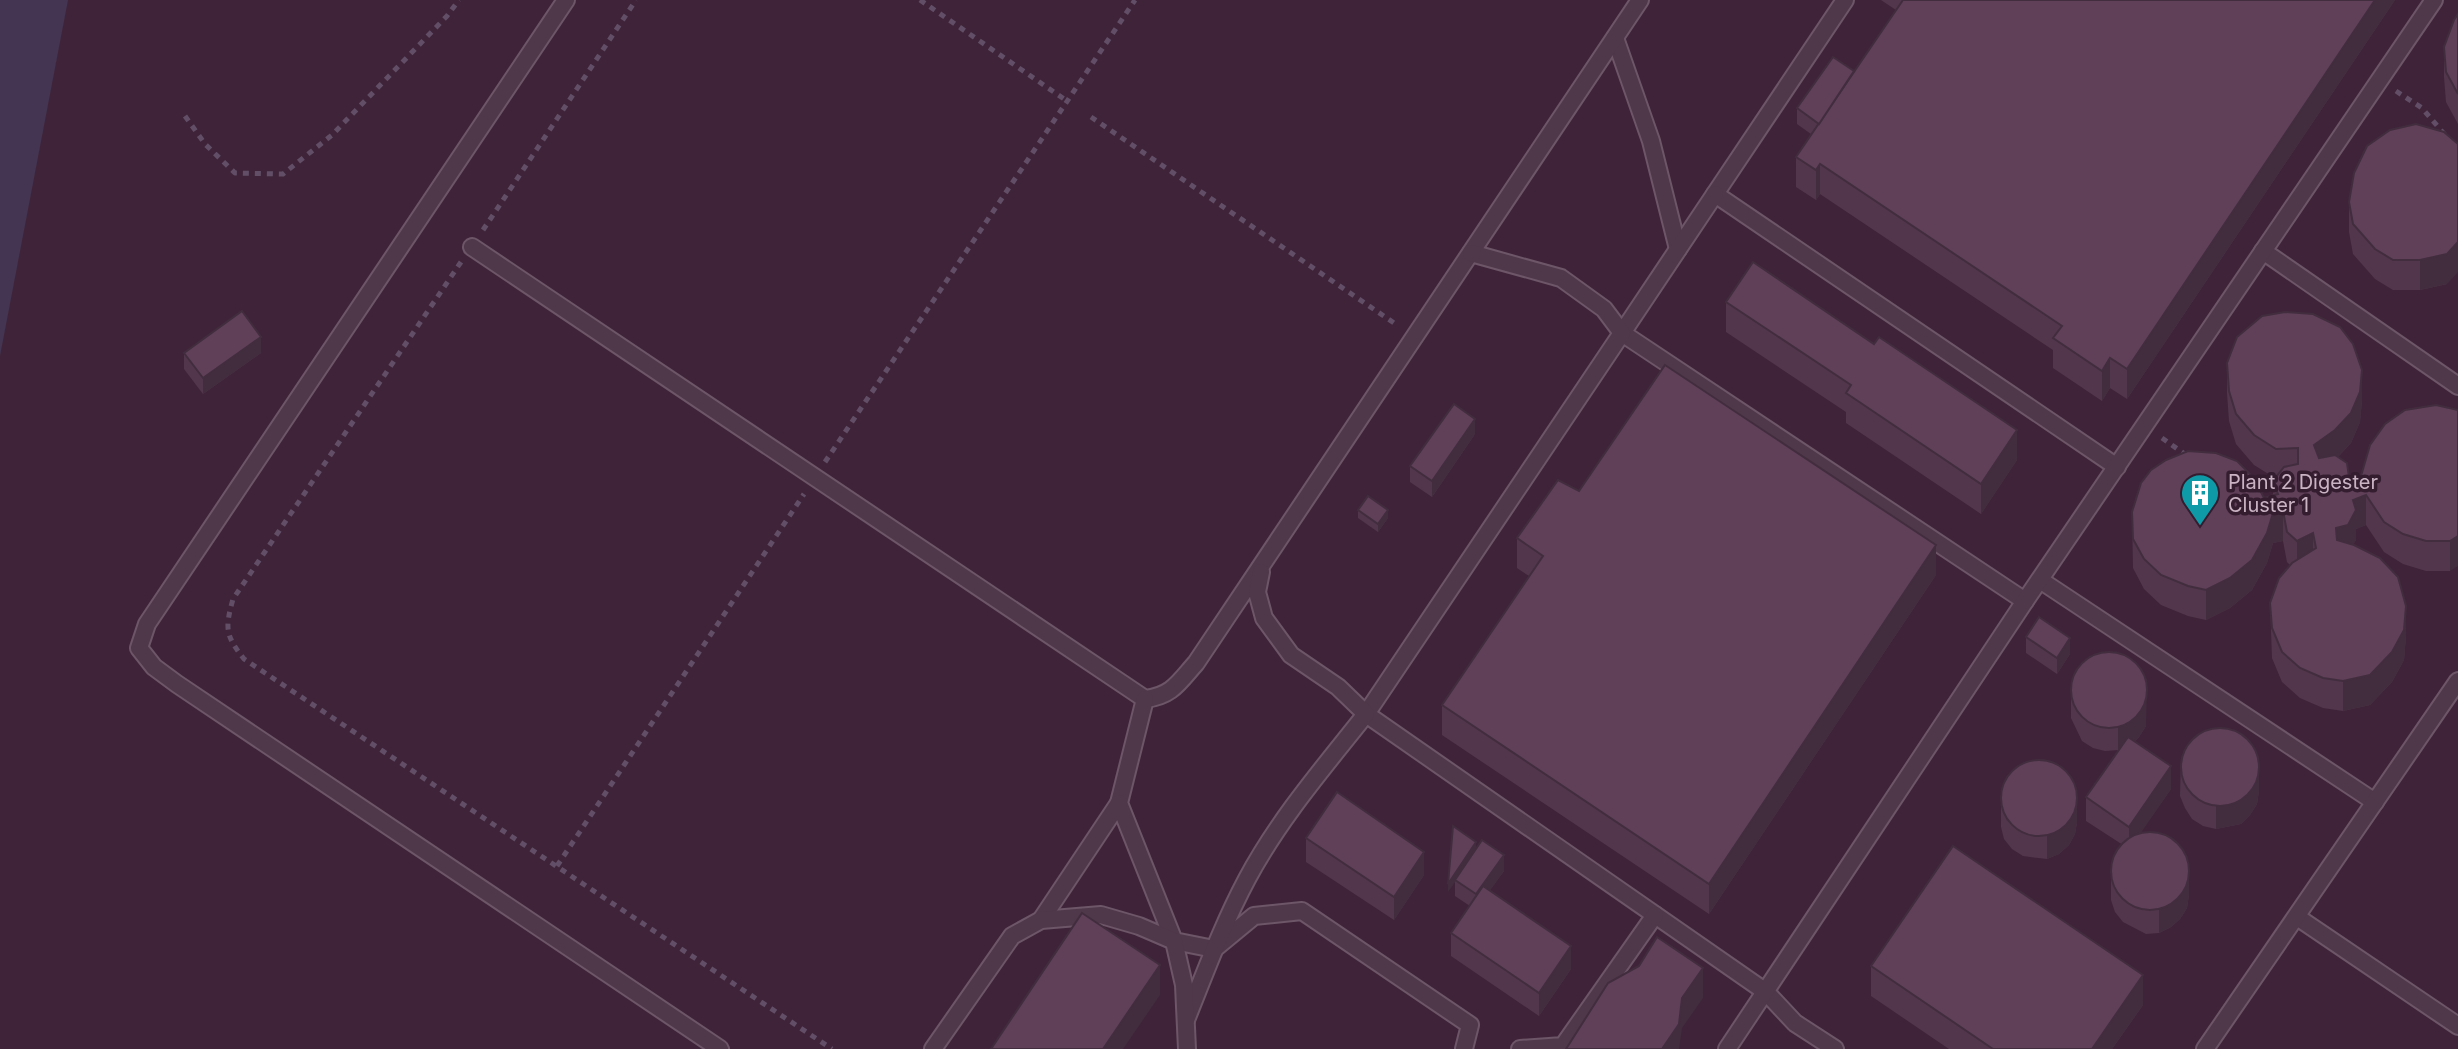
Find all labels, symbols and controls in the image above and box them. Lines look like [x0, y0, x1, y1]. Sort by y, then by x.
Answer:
place label: Plant 2 Digester Cluster 1 [2228, 470, 2378, 517]
building icon: Plant 2 Digester Cluster 1 [2179, 472, 2221, 527]

